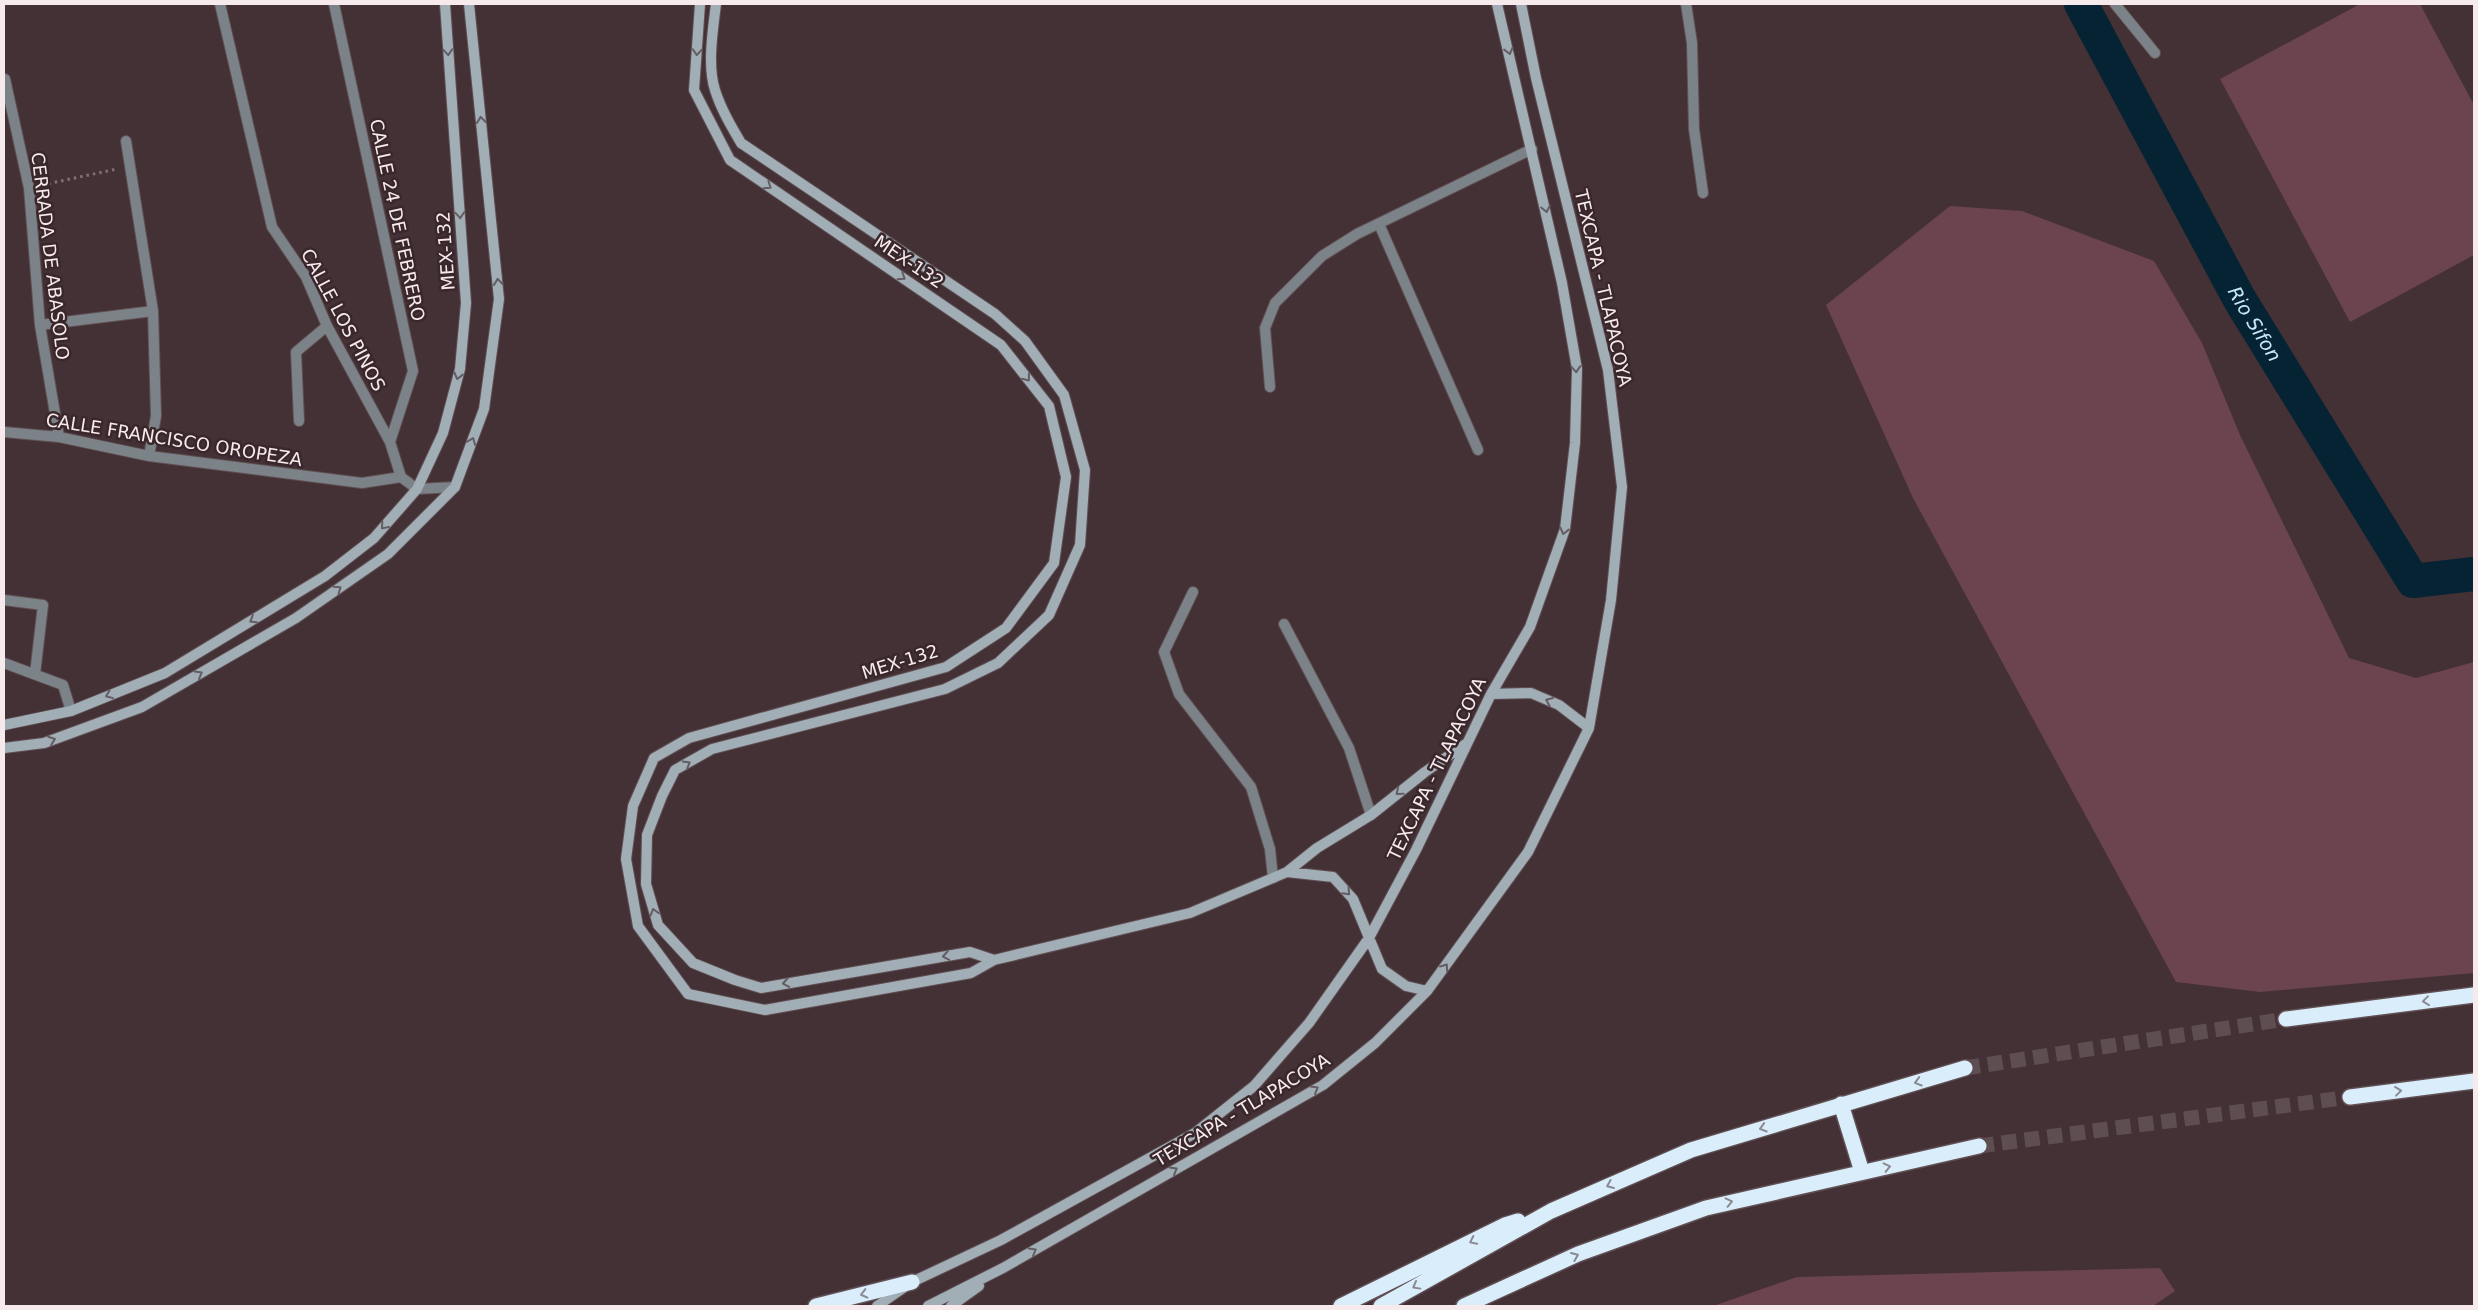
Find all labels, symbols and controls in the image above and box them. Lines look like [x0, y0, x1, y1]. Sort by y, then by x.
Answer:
one-way arrow [1503, 47, 1514, 56]
one-way arrow [443, 49, 454, 57]
one-way arrow [691, 49, 702, 57]
one-way arrow [476, 116, 487, 124]
street label: CALLE 24 DE FEBRERO [366, 117, 429, 323]
street label: CERRADA DE ABASOLO [27, 151, 74, 361]
one-way arrow [762, 180, 772, 189]
street label: TEXCAPA - TLAPACOYA [1570, 186, 1637, 389]
one-way arrow [1540, 205, 1550, 214]
street label: MEX-132 [432, 211, 459, 291]
one-way arrow [454, 211, 465, 219]
street label: MEX-132 [871, 231, 948, 292]
street label: CALLE LOS PINOS [297, 245, 390, 394]
one-way arrow [897, 271, 906, 280]
one-way arrow [493, 278, 504, 286]
water label: Rio Sifon [2224, 283, 2286, 365]
one-way arrow [1570, 365, 1581, 373]
one-way arrow [453, 372, 464, 381]
one-way arrow [1022, 373, 1031, 382]
street label: CALLE FRANCISCO OROPEZA [44, 409, 305, 470]
one-way arrow [466, 437, 476, 446]
one-way arrow [381, 520, 390, 529]
one-way arrow [1559, 526, 1569, 534]
one-way arrow [332, 586, 342, 595]
one-way arrow [249, 613, 258, 623]
street label: MEX-132 [859, 640, 941, 683]
one-way arrow [194, 670, 203, 680]
street label: TEXCAPA - TLAPACOYA [1383, 673, 1490, 865]
one-way arrow [106, 690, 114, 700]
one-way arrow [1545, 696, 1554, 707]
one-way arrow [47, 736, 55, 746]
one-way arrow [681, 760, 690, 770]
one-way arrow [1396, 787, 1405, 796]
one-way arrow [1341, 887, 1350, 896]
one-way arrow [650, 909, 660, 917]
one-way arrow [942, 951, 951, 961]
one-way arrow [1439, 963, 1448, 973]
one-way arrow [782, 978, 790, 988]
one-way arrow [2422, 995, 2430, 1006]
street label: TEXCAPA - TLAPACOYA [1149, 1048, 1334, 1171]
one-way arrow [1914, 1076, 1923, 1086]
one-way arrow [1309, 1086, 1318, 1096]
one-way arrow [2394, 1086, 2402, 1097]
one-way arrow [1759, 1123, 1767, 1133]
one-way arrow [1883, 1162, 1892, 1173]
one-way arrow [1169, 1167, 1178, 1177]
one-way arrow [1606, 1178, 1615, 1189]
one-way arrow [1724, 1197, 1733, 1208]
one-way arrow [1469, 1235, 1478, 1245]
one-way arrow [1028, 1247, 1037, 1257]
one-way arrow [1570, 1251, 1579, 1262]
one-way arrow [1413, 1279, 1422, 1289]
one-way arrow [860, 1288, 869, 1299]

